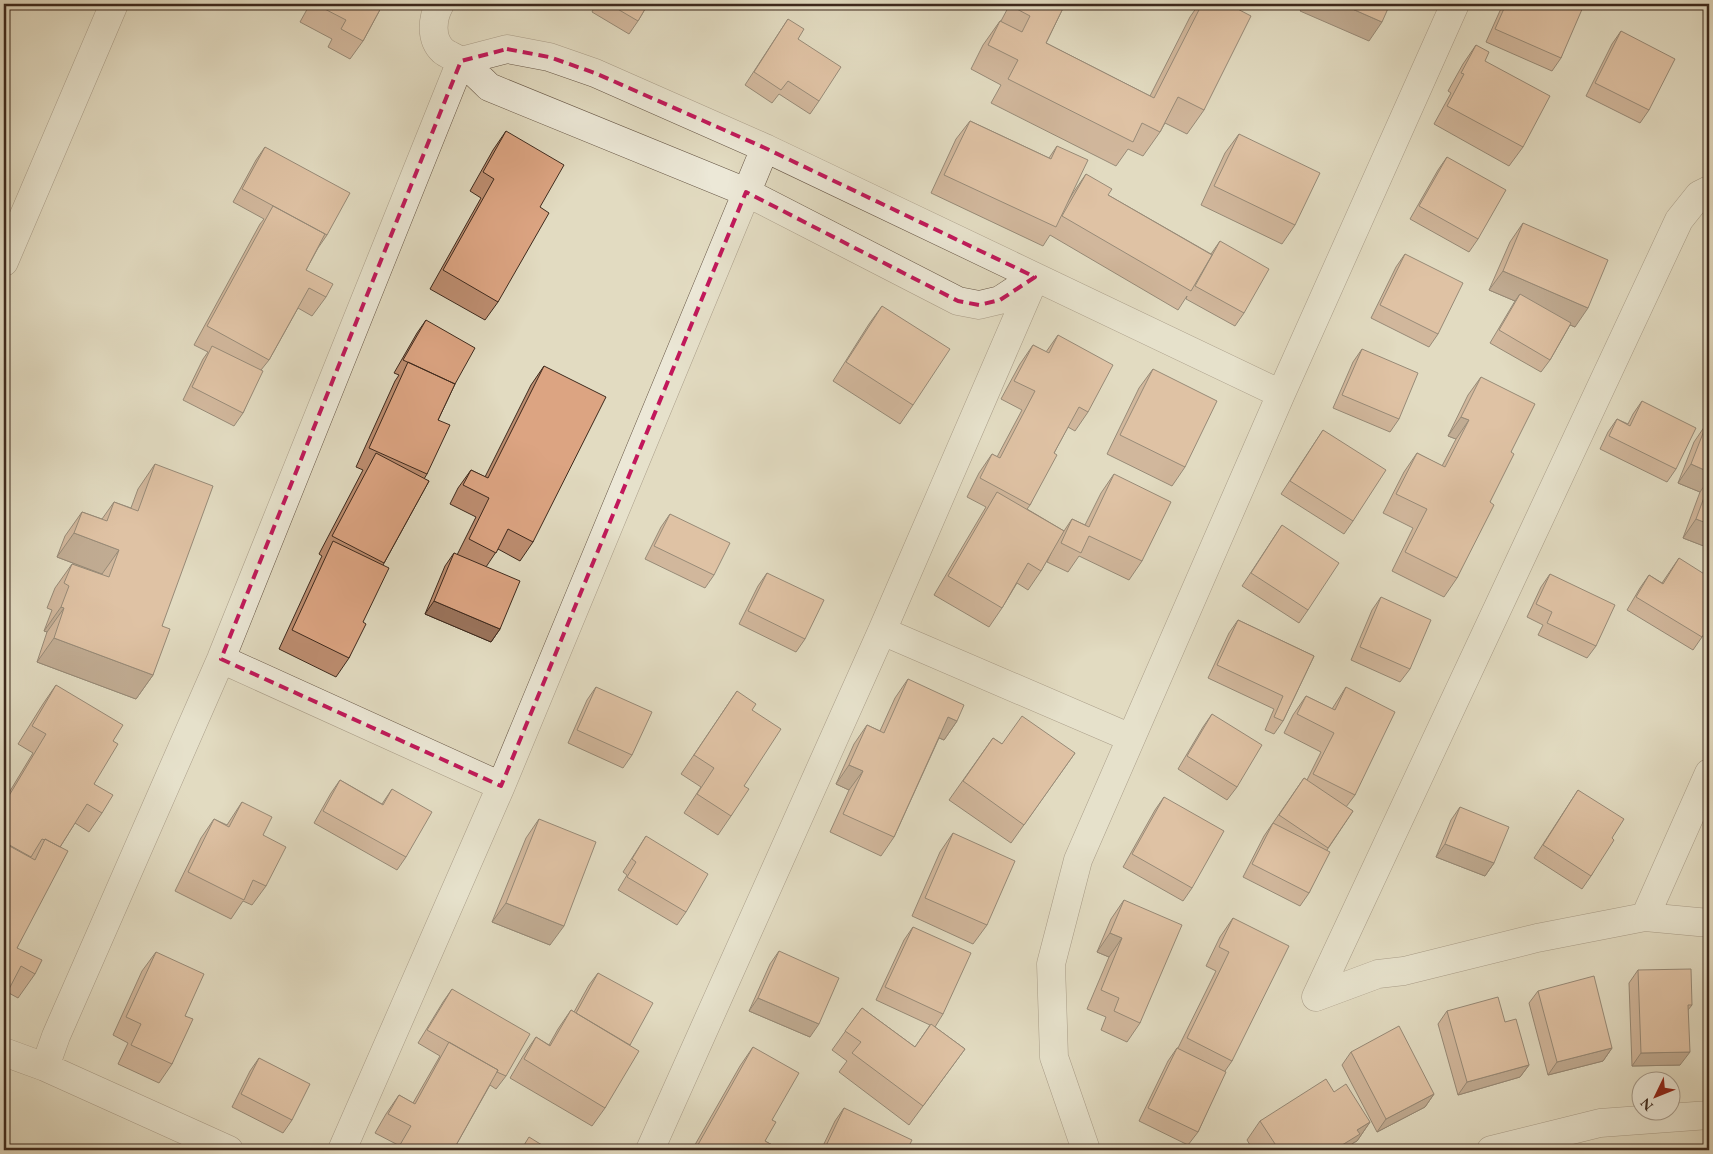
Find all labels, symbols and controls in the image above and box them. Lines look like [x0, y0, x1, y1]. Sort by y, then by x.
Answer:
north arrow [1630, 1072, 1680, 1122]
text: N [1636, 1094, 1657, 1115]

